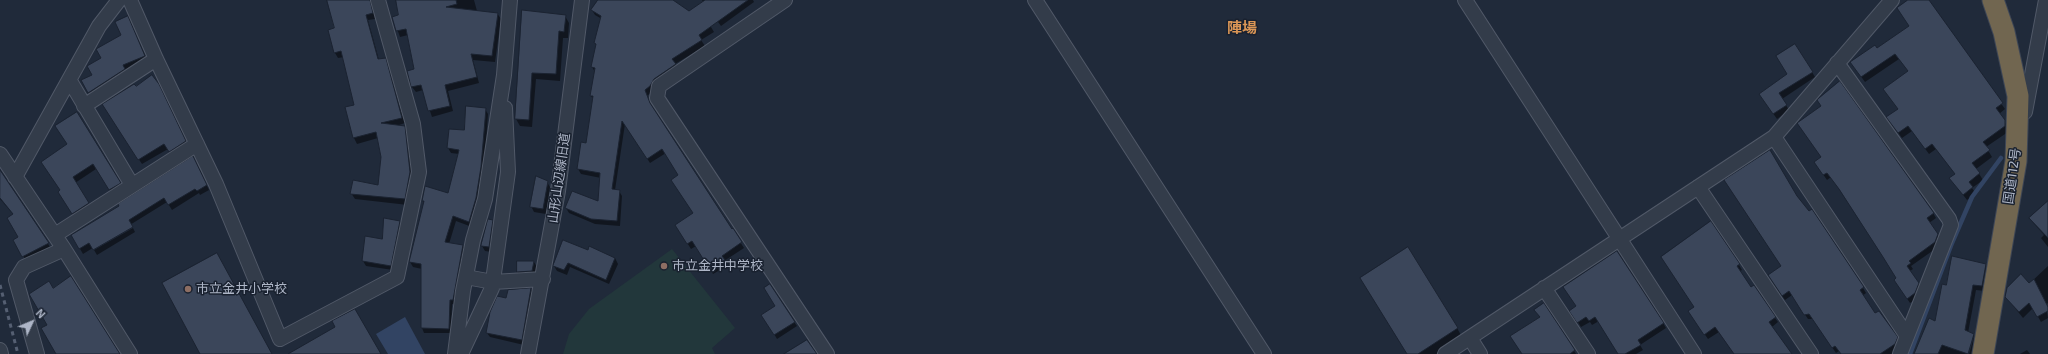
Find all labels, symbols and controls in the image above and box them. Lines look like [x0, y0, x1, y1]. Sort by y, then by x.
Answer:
district label: 陣場 [1227, 19, 1257, 37]
street label: 山形山辺線旧道 [545, 132, 573, 224]
street label: 国道112号 [2000, 147, 2024, 205]
place label: 市立金井中学校 [672, 258, 763, 274]
marker: 市立金井中学校 [659, 261, 669, 271]
place label: 市立金井小学校 [196, 281, 287, 297]
marker: 市立金井小学校 [183, 284, 193, 294]
north arrow [12, 302, 52, 342]
text: N [34, 306, 48, 321]

